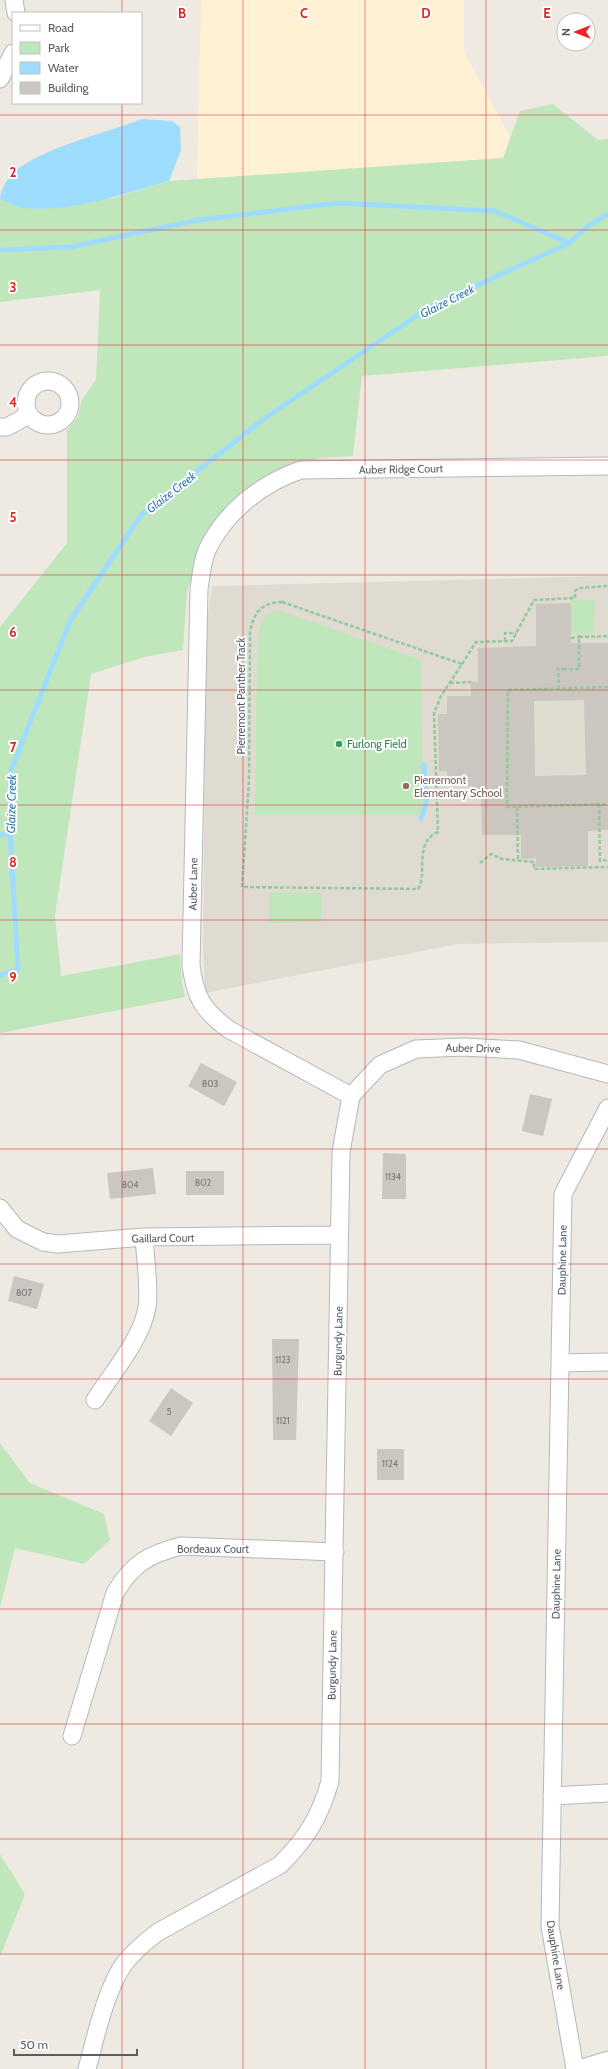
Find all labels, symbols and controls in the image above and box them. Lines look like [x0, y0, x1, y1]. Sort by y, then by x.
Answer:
text: B [178, 5, 186, 21]
text: C [300, 5, 308, 21]
text: D [421, 5, 431, 21]
text: E [543, 5, 551, 21]
legend [12, 12, 142, 104]
north arrow [556, 12, 596, 52]
text: Road [48, 20, 74, 35]
text: N [559, 28, 573, 36]
text: Park [48, 40, 70, 55]
text: Water [48, 60, 79, 75]
text: Building [48, 80, 90, 95]
text: 2 [10, 164, 17, 180]
text: 3 [9, 279, 17, 295]
water label: Glaize Creek [417, 281, 477, 321]
text: 4 [9, 394, 17, 410]
street label: Auber Ridge Court [359, 461, 444, 477]
water label: Glaize Creek [143, 467, 199, 516]
text: 5 [10, 509, 17, 525]
text: 6 [9, 624, 17, 640]
street label: Pierremont Panther Track [234, 638, 248, 754]
place label: Furlong Field [347, 737, 407, 751]
text: 7 [10, 739, 17, 755]
marker: Furlong Field [334, 739, 344, 749]
place label: Pierremont Elementary School [414, 773, 503, 800]
water label: Glaize Creek [3, 774, 19, 834]
marker: Pierremont Elementary School [401, 781, 411, 791]
text: 8 [9, 854, 17, 870]
street label: Auber Lane [186, 857, 200, 910]
text: 9 [9, 969, 17, 985]
street label: Auber Drive [445, 1041, 501, 1055]
house number: 803 [202, 1078, 218, 1089]
house number: 1134 [385, 1171, 401, 1182]
house number: 802 [195, 1177, 212, 1188]
house number: 804 [122, 1179, 138, 1190]
street label: Dauphine Lane [554, 1224, 570, 1295]
street label: Gaillard Court [131, 1230, 195, 1246]
house number: 807 [16, 1287, 33, 1298]
street label: Burgundy Lane [330, 1306, 346, 1376]
house number: 1123 [275, 1354, 291, 1365]
house number: 5 [167, 1406, 172, 1417]
house number: 1121 [276, 1415, 290, 1426]
house number: 1124 [382, 1458, 398, 1469]
street label: Bordeaux Court [177, 1542, 249, 1556]
street label: Dauphine Lane [548, 1548, 564, 1619]
street label: Burgundy Lane [324, 1630, 340, 1700]
street label: Dauphine Lane [544, 1919, 568, 1991]
scale bar [14, 2031, 137, 2057]
text: 50 m [20, 2037, 48, 2052]

